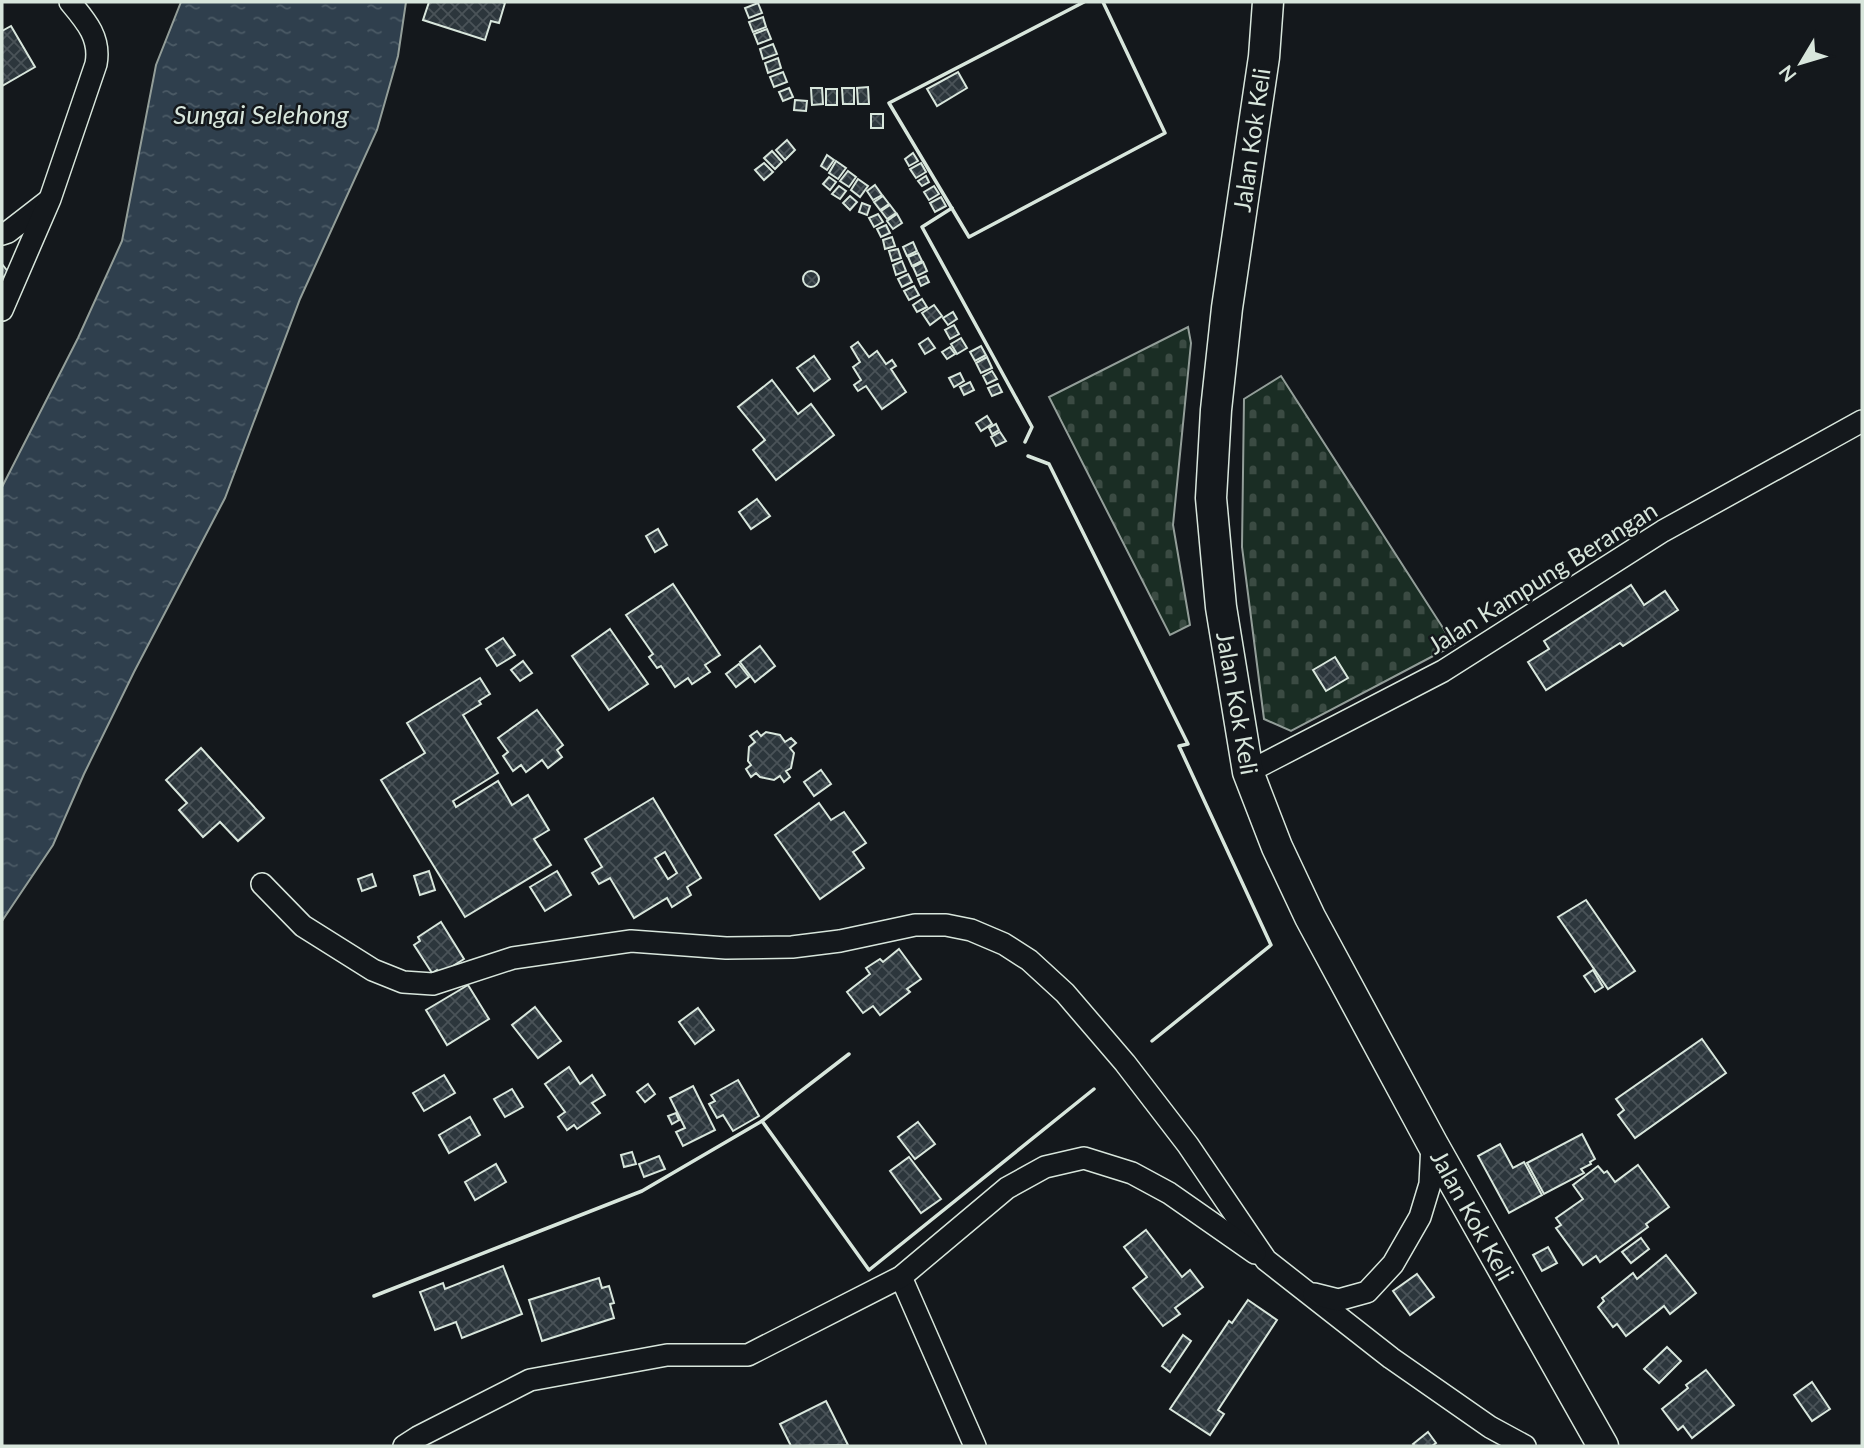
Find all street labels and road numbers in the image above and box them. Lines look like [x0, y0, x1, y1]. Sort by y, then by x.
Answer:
street label: Jalan Kok Keli [1227, 66, 1275, 214]
street label: Jalan Kampung Berangan [1422, 495, 1662, 659]
street label: Jalan Kok Keli [1211, 629, 1265, 777]
street label: Jalan Kok Keli [1425, 1145, 1521, 1285]

